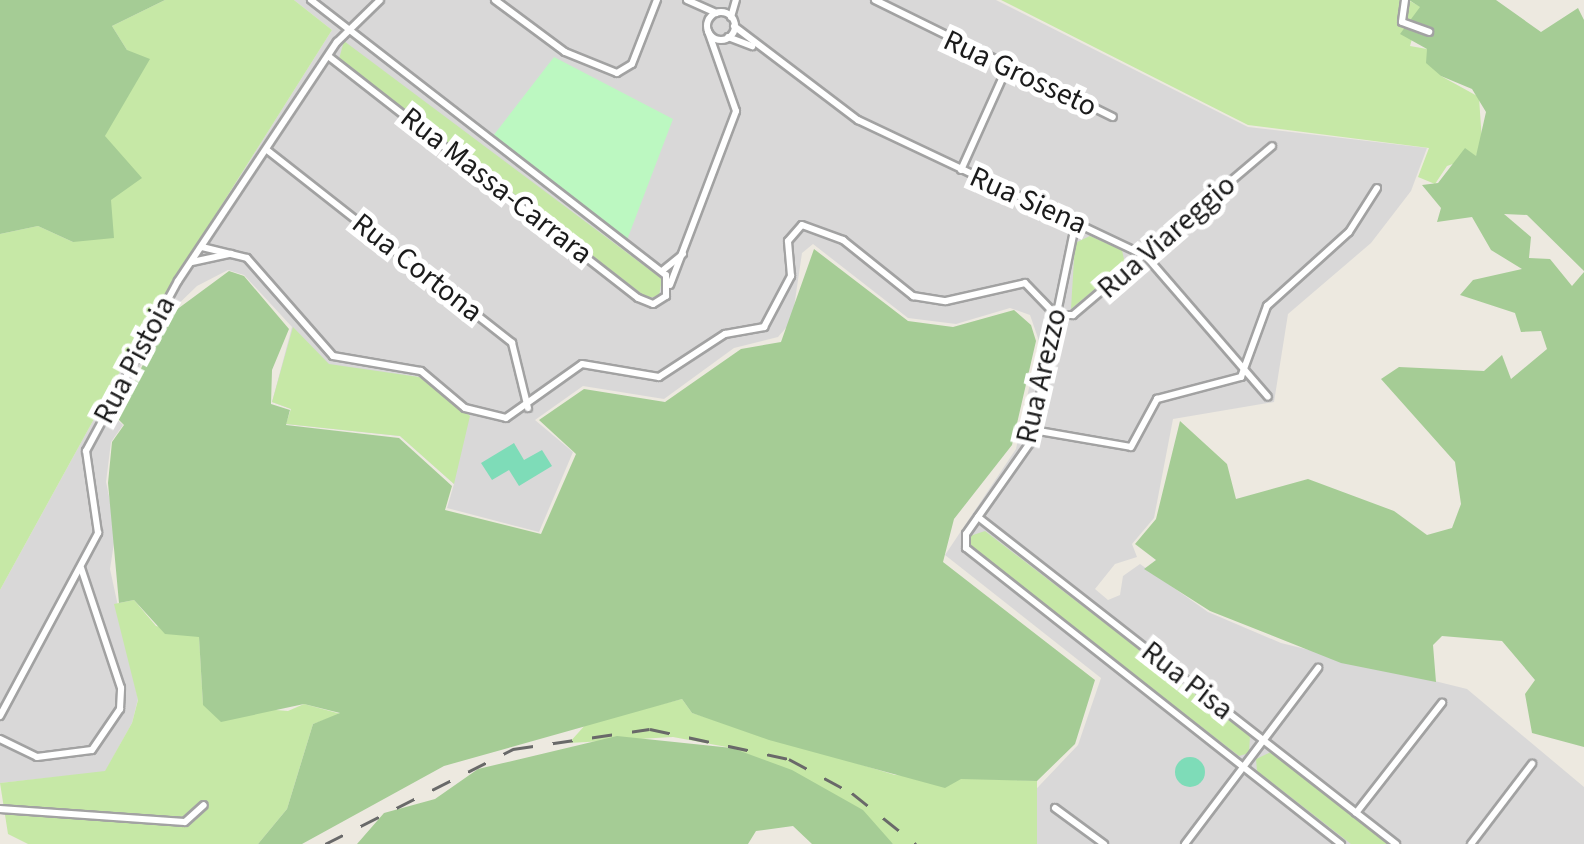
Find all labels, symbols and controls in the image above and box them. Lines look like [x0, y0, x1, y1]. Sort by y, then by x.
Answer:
street label: Rua Grosseto [938, 23, 1102, 125]
street label: Rua Massa-Carrara [393, 100, 599, 272]
street label: Rua Siena [964, 159, 1092, 243]
street label: Rua Viareggio [1091, 167, 1243, 307]
street label: Rua Cortona [345, 206, 489, 330]
street label: Rua Pistoia [86, 290, 184, 430]
street label: Rua Arezzo [1009, 305, 1075, 447]
street label: Rua Pisa [1134, 634, 1240, 728]

